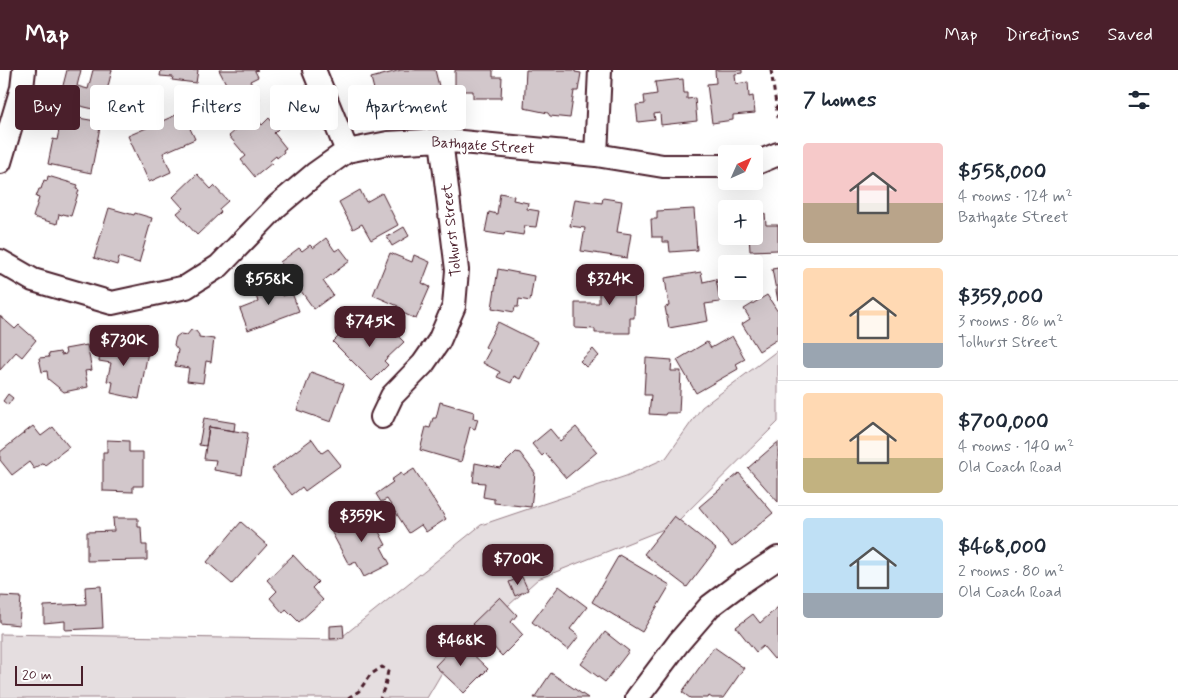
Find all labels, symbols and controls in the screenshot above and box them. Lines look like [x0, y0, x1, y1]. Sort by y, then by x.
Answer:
text: Map [25, 20, 69, 51]
text: Map [945, 23, 978, 47]
text: Directions [1006, 23, 1080, 47]
text: Saved [1108, 23, 1153, 47]
chip: Buy [15, 85, 80, 130]
chip: Rent [90, 85, 164, 130]
chip: Filters [174, 85, 260, 130]
chip: New [270, 85, 338, 130]
chip: Apartment [348, 85, 466, 130]
text: 7 homes [803, 86, 876, 114]
icon: filters [1125, 86, 1153, 114]
street label: Bathgate Street [431, 132, 535, 160]
north arrow [718, 145, 762, 190]
map controls [718, 145, 763, 300]
text: $558,000 [958, 158, 1046, 186]
icon: home [843, 163, 903, 223]
street label: Tolhurst Street [437, 182, 467, 277]
text: 4 rooms · 124 m² [958, 186, 1073, 207]
button: + [718, 200, 763, 245]
text: Bathgate Street [958, 207, 1069, 228]
button: − [718, 255, 763, 300]
pin: $558K [234, 264, 304, 306]
pin: $324K [575, 264, 645, 306]
text: $558K [245, 269, 293, 290]
text: $324K [587, 269, 633, 290]
text: $359,000 [958, 283, 1043, 311]
icon: home [843, 288, 903, 348]
pin: $745K [335, 306, 405, 348]
text: $745K [345, 311, 395, 332]
text: 3 rooms · 86 m² [958, 311, 1063, 332]
pin: $730K [89, 324, 159, 367]
text: $730K [101, 330, 147, 351]
text: Tolhurst Street [958, 332, 1058, 353]
text: $700,000 [958, 408, 1049, 436]
icon: home [843, 413, 903, 473]
text: 4 rooms · 140 m² [958, 436, 1074, 457]
text: Old Coach Road [958, 457, 1062, 478]
pin: $359K [327, 500, 397, 543]
text: $359K [340, 506, 384, 527]
text: $468,000 [958, 533, 1046, 561]
icon: home [843, 538, 903, 598]
pin: $700K [483, 544, 553, 586]
text: $700K [493, 549, 543, 570]
text: 2 rooms · 80 m² [958, 561, 1064, 582]
text: Old Coach Road [958, 582, 1062, 603]
pin: $468K [426, 624, 496, 667]
text: $468K [437, 630, 485, 651]
scale bar [15, 663, 82, 686]
text: 20 m [22, 666, 52, 684]

